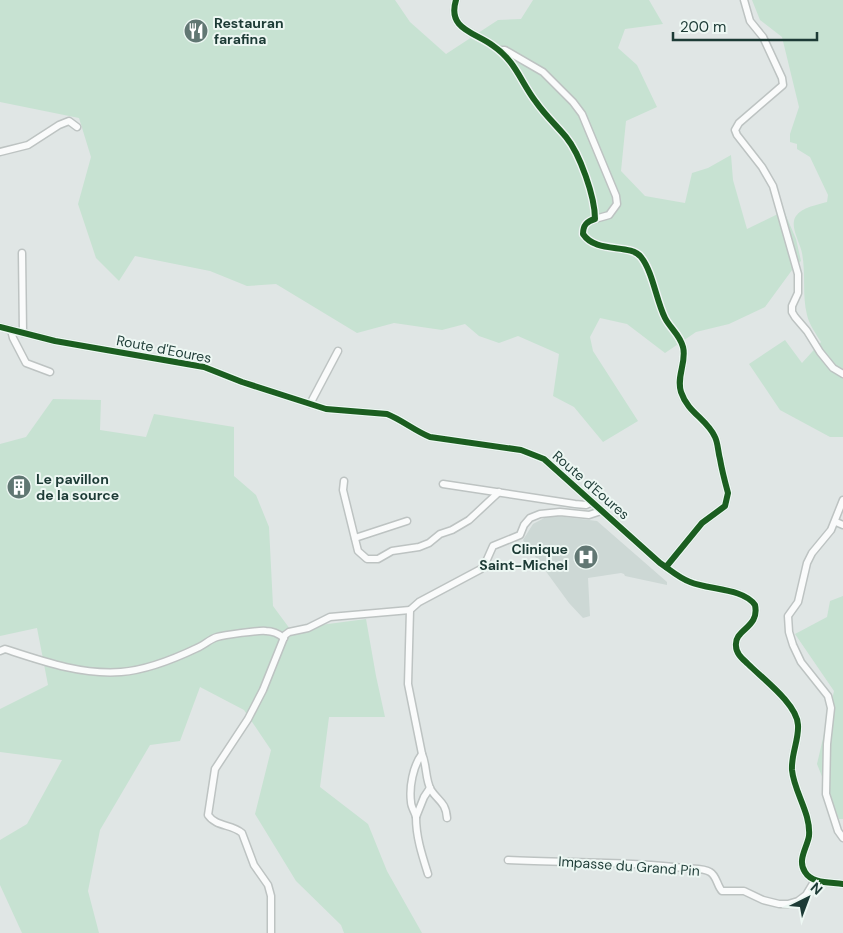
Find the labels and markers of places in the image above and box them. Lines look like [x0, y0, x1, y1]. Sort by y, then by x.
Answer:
place label: Restauran farafina [214, 14, 284, 48]
restaurant icon: Restauran farafina [183, 18, 209, 44]
place label: Le pavillon de la source [36, 470, 119, 504]
building icon: Le pavillon de la source [6, 474, 32, 500]
place label: Clinique Saint-Michel [479, 540, 568, 574]
hospital icon: Clinique Saint-Michel [573, 544, 599, 570]

